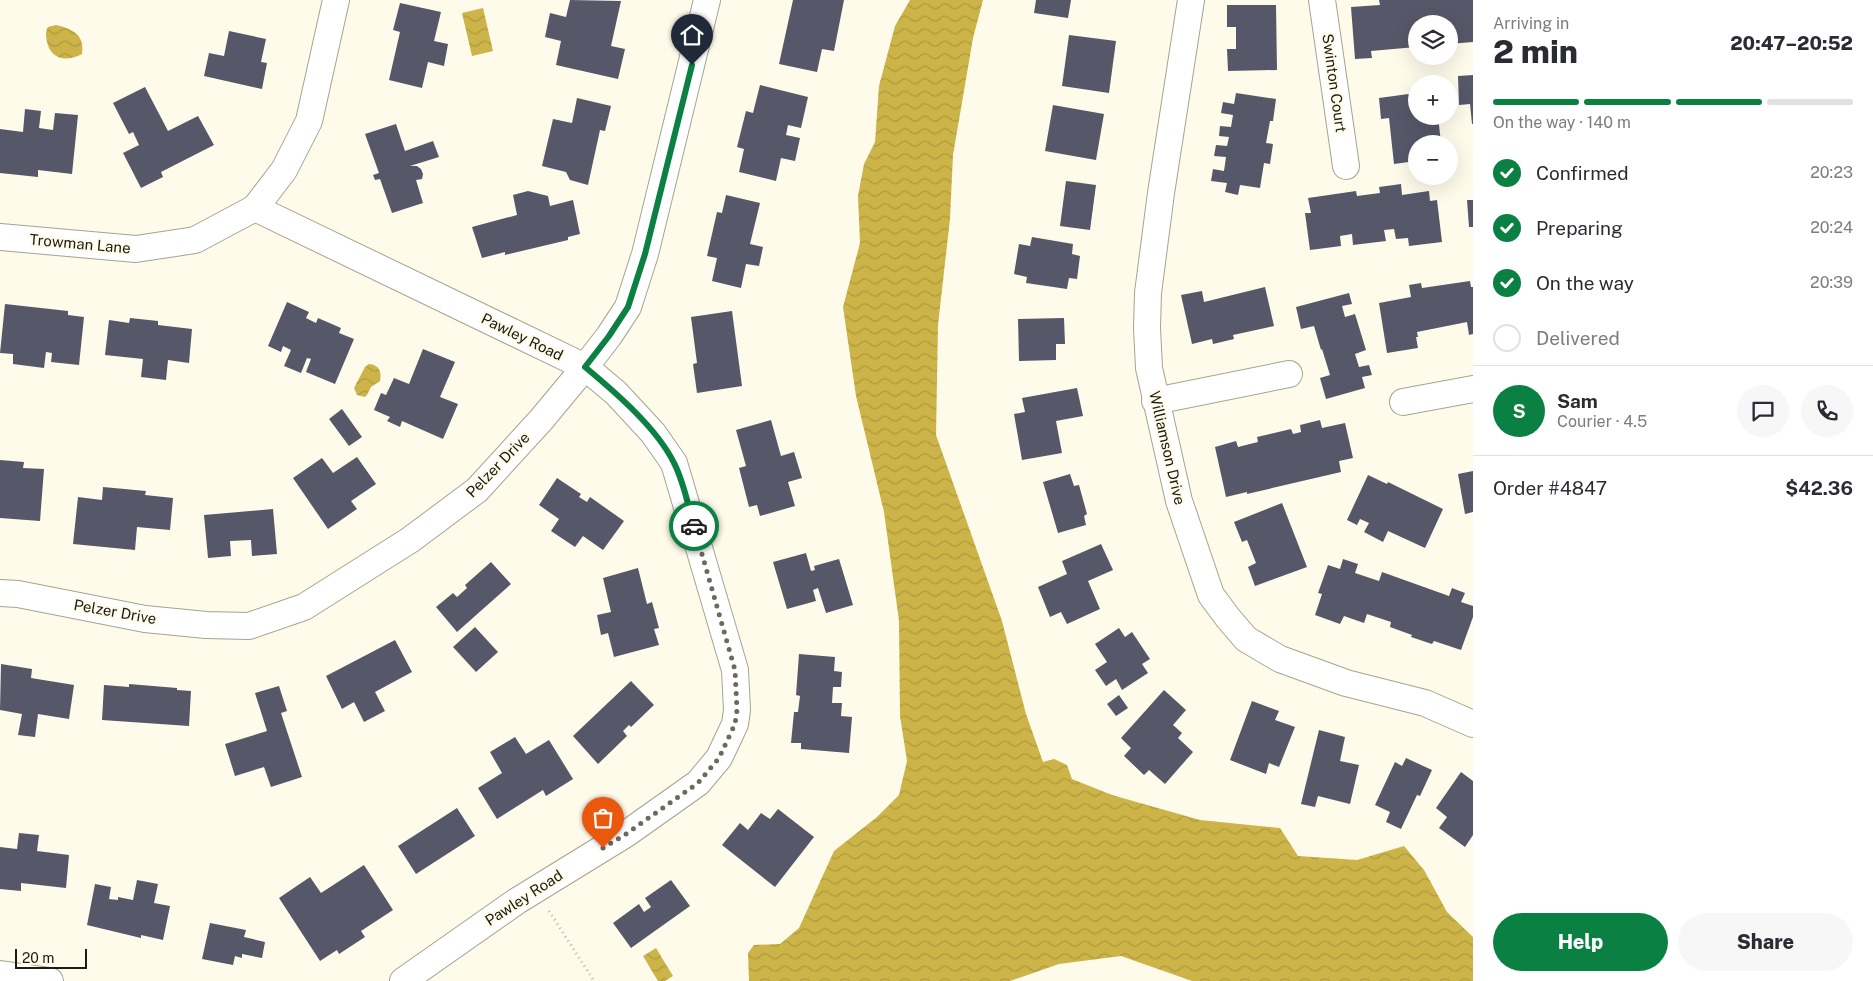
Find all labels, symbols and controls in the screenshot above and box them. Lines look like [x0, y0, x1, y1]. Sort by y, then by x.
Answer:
pin [671, 14, 713, 65]
text: Arriving in [1493, 14, 1569, 33]
map controls [1408, 15, 1458, 185]
button: layers [1408, 15, 1458, 65]
icon: home [678, 21, 706, 49]
text: 20:47–20:52 [1730, 32, 1853, 54]
street label: Swinton Court [1319, 33, 1350, 134]
text: 2 min [1493, 33, 1578, 70]
button: + [1408, 75, 1458, 125]
text: On the way · 140 m [1493, 113, 1631, 132]
button: − [1408, 135, 1458, 185]
icon: check [1493, 159, 1521, 187]
text: Confirmed [1536, 162, 1629, 184]
text: 20:23 [1810, 163, 1853, 182]
icon: check [1493, 214, 1521, 242]
text: Preparing [1536, 217, 1623, 239]
text: 20:24 [1810, 218, 1853, 237]
street label: Trowman Lane [29, 231, 131, 256]
icon: check [1493, 269, 1521, 297]
text: On the way [1536, 272, 1634, 294]
text: 20:39 [1810, 273, 1853, 292]
street label: Pawley Road [479, 309, 566, 364]
text: Delivered [1536, 327, 1620, 349]
button: chat [1737, 385, 1789, 437]
button: phone [1801, 385, 1853, 437]
street label: Williamson Drive [1146, 389, 1189, 506]
text: Sam [1557, 390, 1598, 412]
text: S [1512, 400, 1526, 422]
text: Courier · 4.5 [1557, 412, 1647, 431]
street label: Pelzer Drive [462, 429, 533, 501]
text: Order #4847 [1493, 477, 1607, 499]
text: $42.36 [1785, 477, 1853, 499]
courier [669, 501, 719, 551]
icon: car [680, 512, 708, 540]
street label: Pelzer Drive [72, 596, 158, 627]
pin [582, 797, 624, 848]
icon: bag [589, 804, 617, 832]
street label: Pawley Road [482, 866, 566, 929]
button: Help [1493, 913, 1668, 971]
button: Share [1678, 913, 1853, 971]
scale bar [15, 946, 88, 969]
text: 20 m [22, 950, 54, 966]

